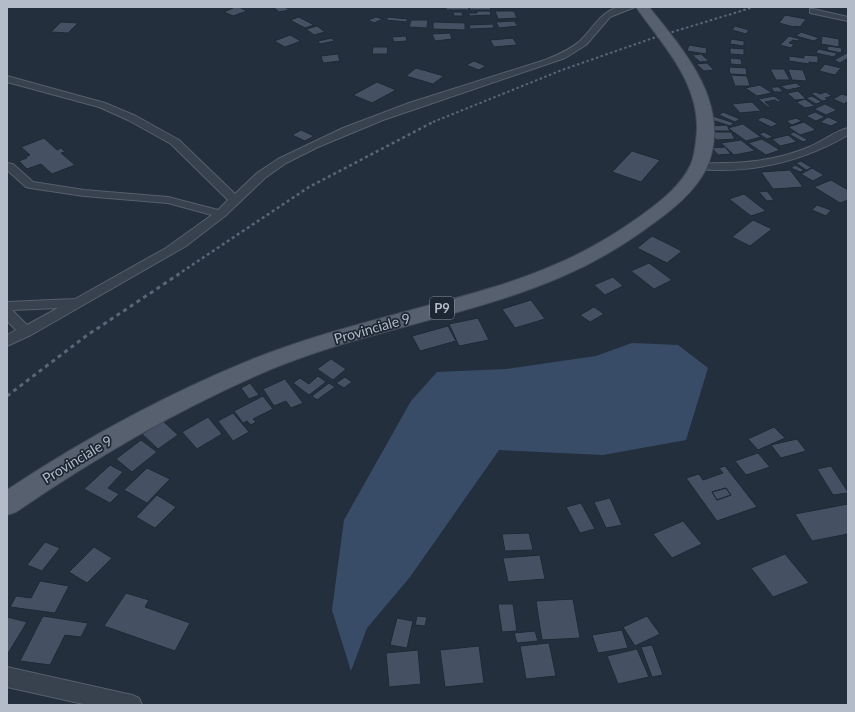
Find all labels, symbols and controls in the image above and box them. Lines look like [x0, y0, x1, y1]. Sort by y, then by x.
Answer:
road number: P9 [430, 297, 454, 319]
street label: Provinciale 9 [332, 309, 412, 347]
street label: Provinciale 9 [39, 431, 115, 487]

